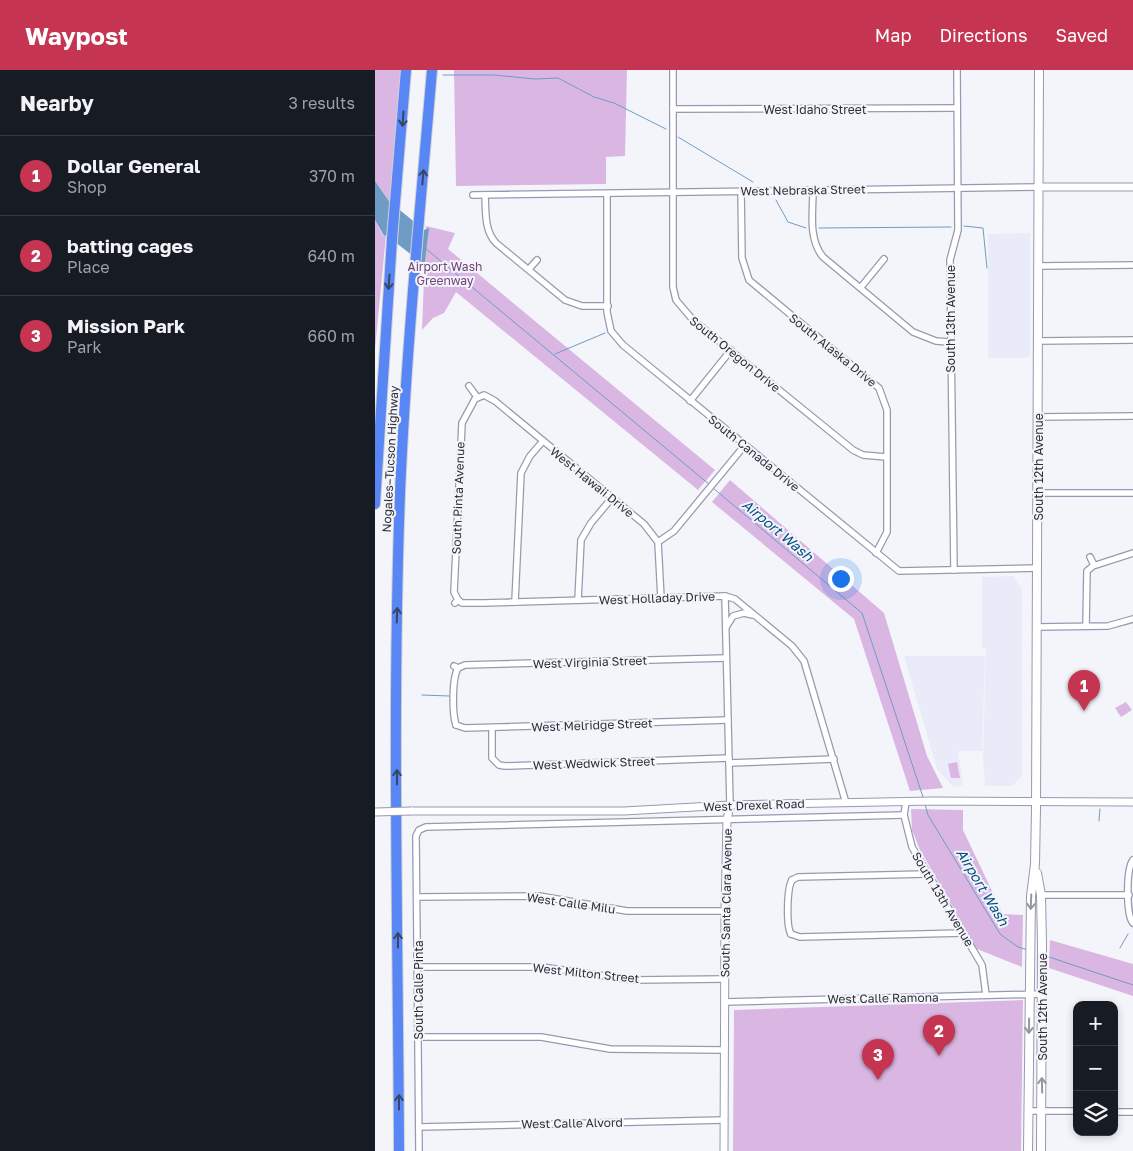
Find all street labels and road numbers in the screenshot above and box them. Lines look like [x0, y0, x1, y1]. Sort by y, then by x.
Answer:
street label: West Idaho Street [763, 102, 867, 117]
street label: West Nebraska Street [740, 181, 866, 199]
street label: South 13th Avenue [943, 265, 958, 373]
street label: South Alaska Drive [786, 310, 880, 390]
street label: South Oregon Drive [687, 313, 783, 395]
street label: Nogales–Tucson Highway [379, 385, 401, 533]
street label: South Canada Drive [705, 412, 803, 495]
street label: South 12th Avenue [1031, 413, 1046, 521]
street label: South Pinta Avenue [449, 441, 467, 555]
street label: West Hawaii Drive [547, 444, 637, 520]
street label: West Holladay Drive [599, 588, 715, 608]
street label: West Virginia Street [533, 653, 648, 671]
street label: West Melridge Street [531, 715, 653, 735]
street label: West Wedwick Street [533, 753, 656, 773]
street label: West Drexel Road [703, 796, 805, 814]
street label: South Santa Clara Avenue [717, 828, 735, 978]
street label: South 13th Avenue [909, 849, 977, 949]
street label: West Calle Milu [526, 889, 616, 917]
street label: South Calle Pinta [411, 940, 426, 1040]
street label: South 12th Avenue [1035, 953, 1050, 1061]
street label: West Milton Street [532, 960, 640, 986]
street label: West Calle Ramona [827, 990, 939, 1006]
street label: West Calle Alvord [521, 1115, 623, 1131]

